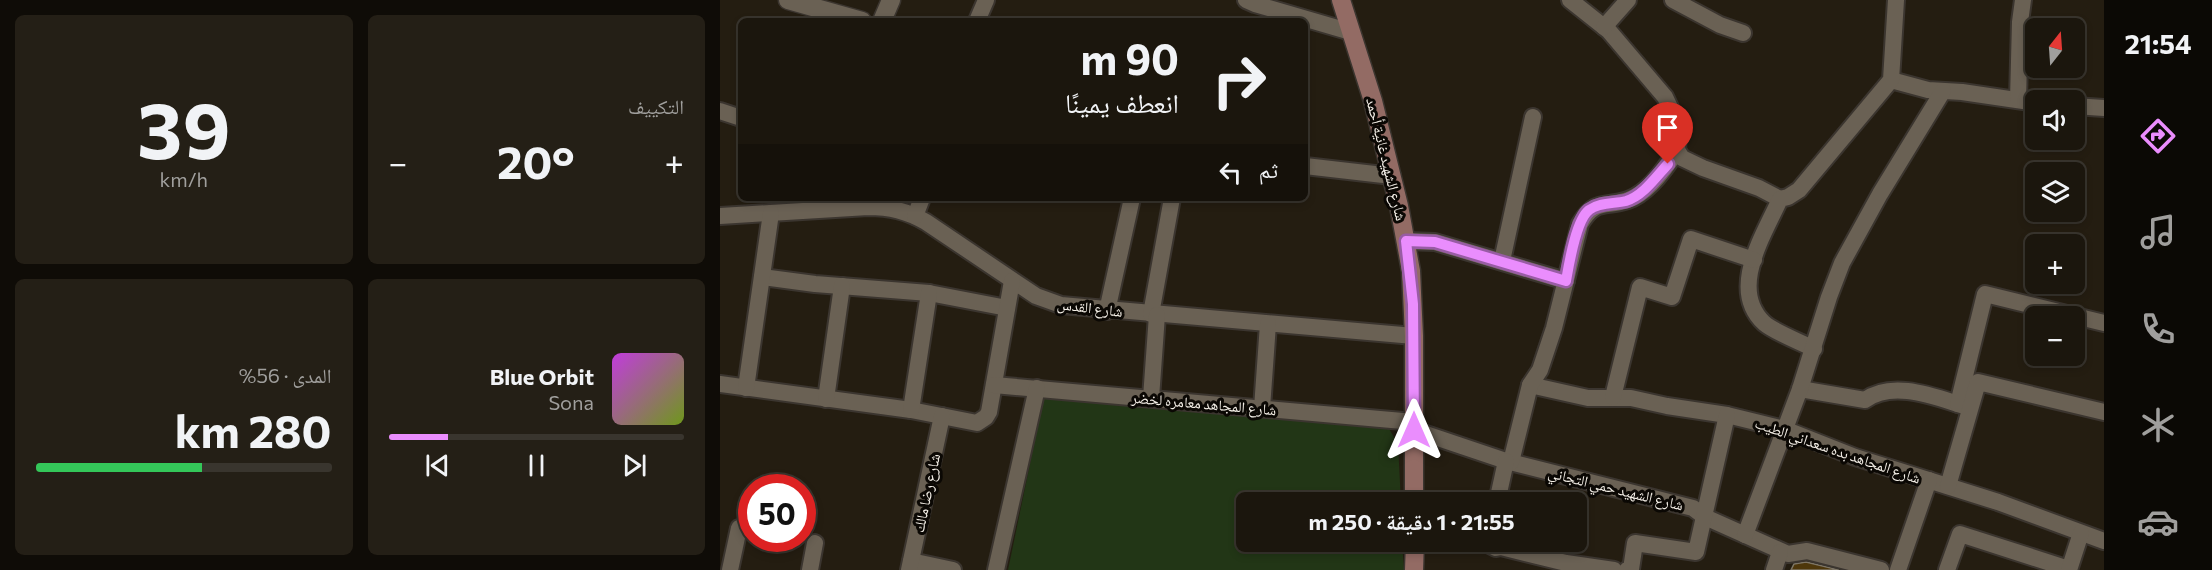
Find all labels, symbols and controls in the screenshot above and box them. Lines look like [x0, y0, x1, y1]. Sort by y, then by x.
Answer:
north arrow [2025, 18, 2085, 78]
map controls [2025, 18, 2085, 366]
text: 21:54 [2124, 27, 2192, 60]
text: 90 m [1080, 32, 1179, 84]
icon: right [1200, 42, 1278, 120]
text: 39 [137, 80, 231, 175]
text: انعطف يمينًا [1065, 86, 1179, 119]
button: sound [2025, 90, 2085, 150]
text: التكييف [628, 94, 684, 118]
street label: شارع الشهيد غانية أحمد [1361, 96, 1411, 223]
pin [1642, 102, 1693, 164]
icon: arrive [1651, 111, 1684, 144]
icon: directions [2137, 115, 2179, 157]
text: 20° [497, 133, 575, 188]
text: − [389, 141, 407, 182]
text: + [665, 141, 684, 182]
icon: left [1214, 156, 1247, 189]
text: ثم [1259, 156, 1278, 183]
button: layers [2025, 162, 2085, 222]
text: km/h [159, 167, 208, 191]
icon: music [2137, 211, 2179, 253]
button: + [2025, 234, 2085, 294]
street label: شارع القدس [1056, 294, 1124, 322]
button: − [2025, 306, 2085, 366]
icon: phone [2137, 308, 2179, 350]
text: المدى · 56% [239, 363, 332, 387]
text: Blue Orbit [490, 363, 594, 390]
street label: شارع المجاهد معامره لخضر [1130, 388, 1277, 420]
text: Sona [548, 390, 594, 414]
position arrow [1382, 398, 1446, 462]
text: 280 km [175, 402, 332, 457]
icon: climate [2137, 404, 2179, 446]
street label: شارع المجاهد بده سعداني الطيب [1752, 413, 1923, 490]
icon: previous [421, 449, 454, 482]
icon: pause [520, 449, 553, 482]
icon: next [618, 449, 651, 482]
street label: شارع رضا مالك [909, 452, 945, 535]
street label: شارع الشهيد حمي التجاني [1546, 463, 1685, 517]
speed limit sign: 50 [738, 474, 816, 552]
icon: car [2137, 501, 2179, 543]
text: 21:55 · 1 دقيقة · 250 m [1308, 508, 1515, 535]

